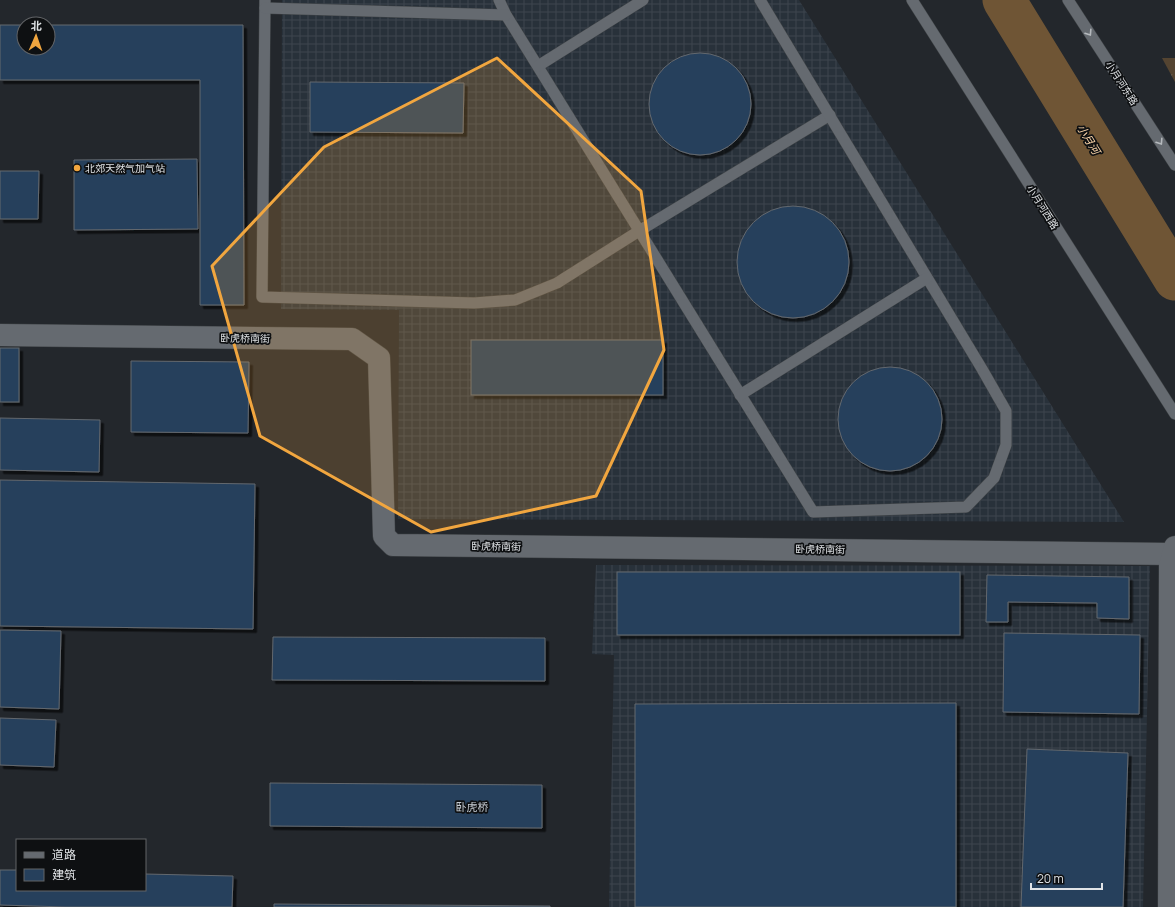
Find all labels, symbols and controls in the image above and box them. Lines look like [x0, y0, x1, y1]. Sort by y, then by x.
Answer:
north arrow [16, 16, 56, 56]
text: 北 [31, 18, 42, 33]
one-way arrow [1085, 29, 1092, 36]
street label: 小月河东路 [1103, 58, 1141, 108]
water label: 小月河 [1074, 121, 1105, 159]
one-way arrow [1155, 138, 1163, 145]
place label: 北郊天然气加气站 [85, 161, 165, 175]
marker: 北郊天然气加气站 [72, 163, 82, 173]
street label: 小月河西路 [1024, 182, 1062, 232]
street label: 卧虎桥南街 [220, 331, 270, 345]
street label: 卧虎桥南街 [471, 539, 521, 553]
street label: 卧虎桥南街 [795, 542, 845, 556]
district label: 卧虎桥 [456, 799, 489, 814]
legend [16, 839, 146, 891]
text: 道路 [52, 846, 76, 863]
scale bar [1031, 865, 1102, 891]
text: 建筑 [52, 866, 76, 883]
text: 20 m [1037, 870, 1064, 887]

